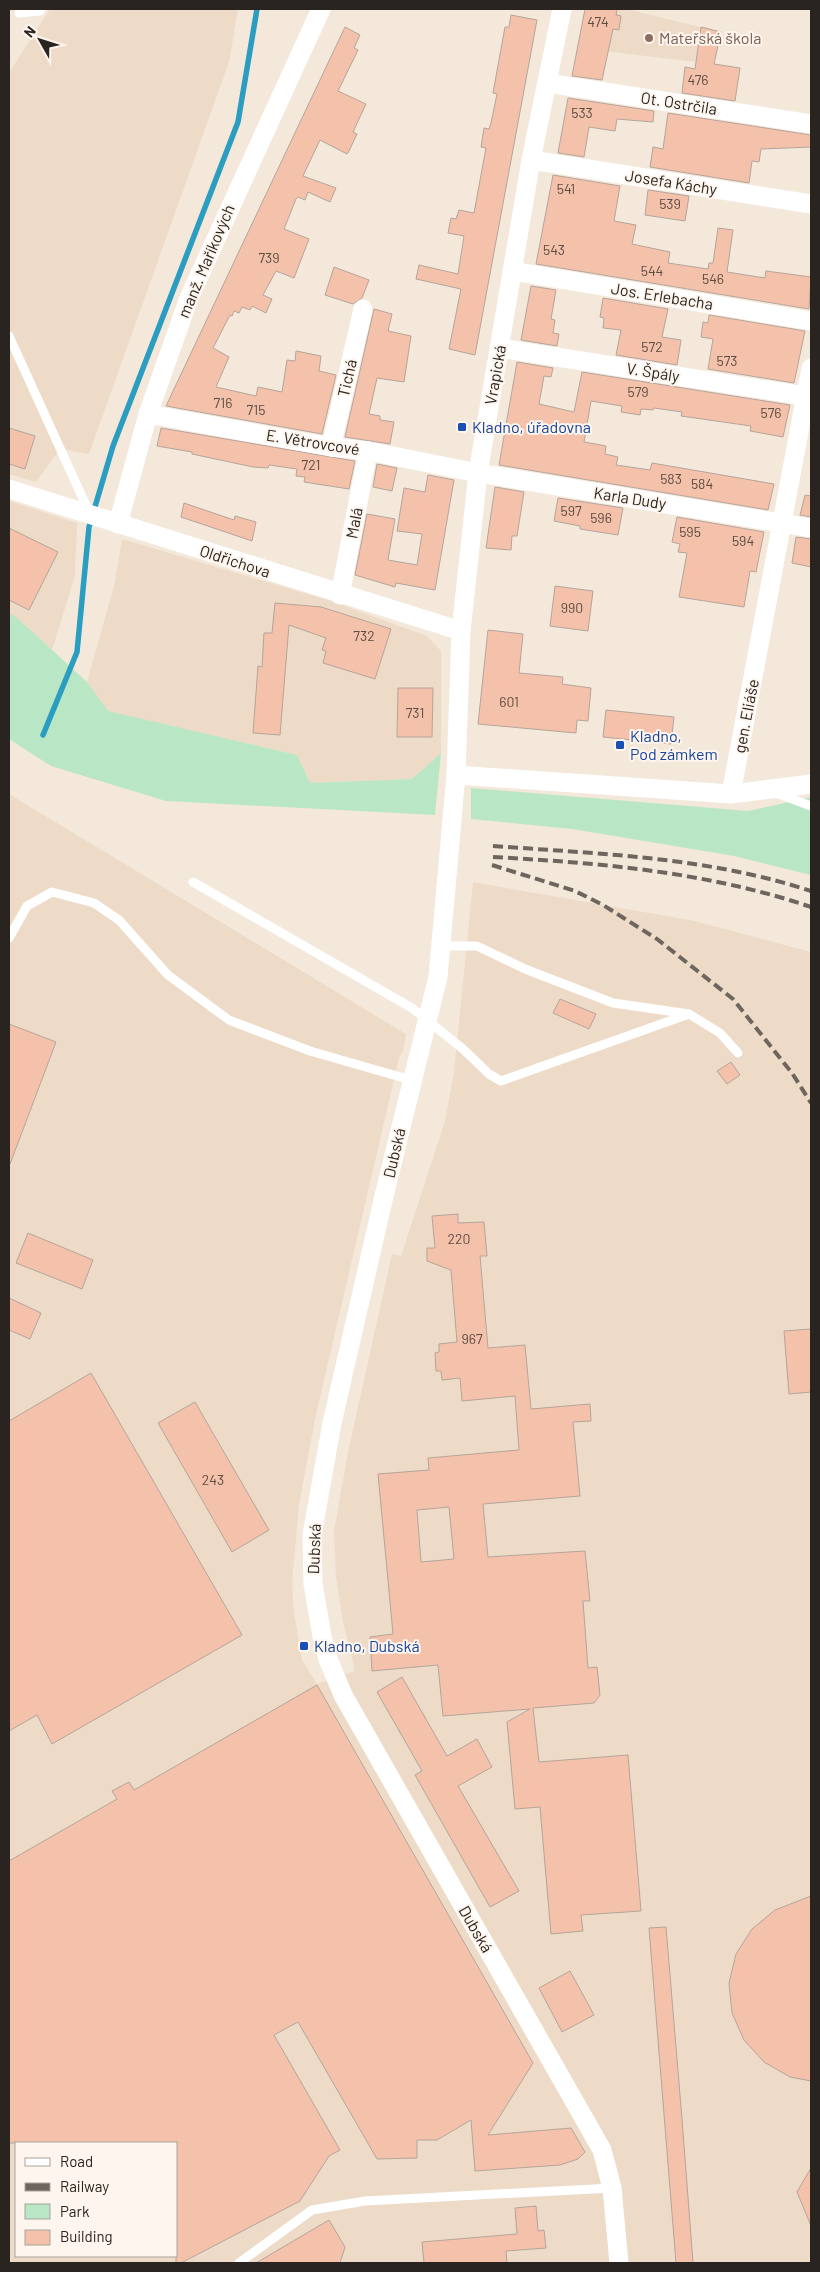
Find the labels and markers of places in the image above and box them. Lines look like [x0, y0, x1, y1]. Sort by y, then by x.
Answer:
place label: Mateřská škola [659, 28, 761, 47]
marker: Mateřská škola [643, 32, 655, 44]
place label: Kladno, úřadovna [472, 417, 591, 436]
marker: Kladno, úřadovna [456, 421, 468, 433]
place label: Kladno, Pod zámkem [630, 726, 718, 763]
marker: Kladno, Pod zámkem [614, 739, 626, 751]
place label: Kladno, Dubská [314, 1636, 420, 1655]
marker: Kladno, Dubská [298, 1640, 310, 1652]

